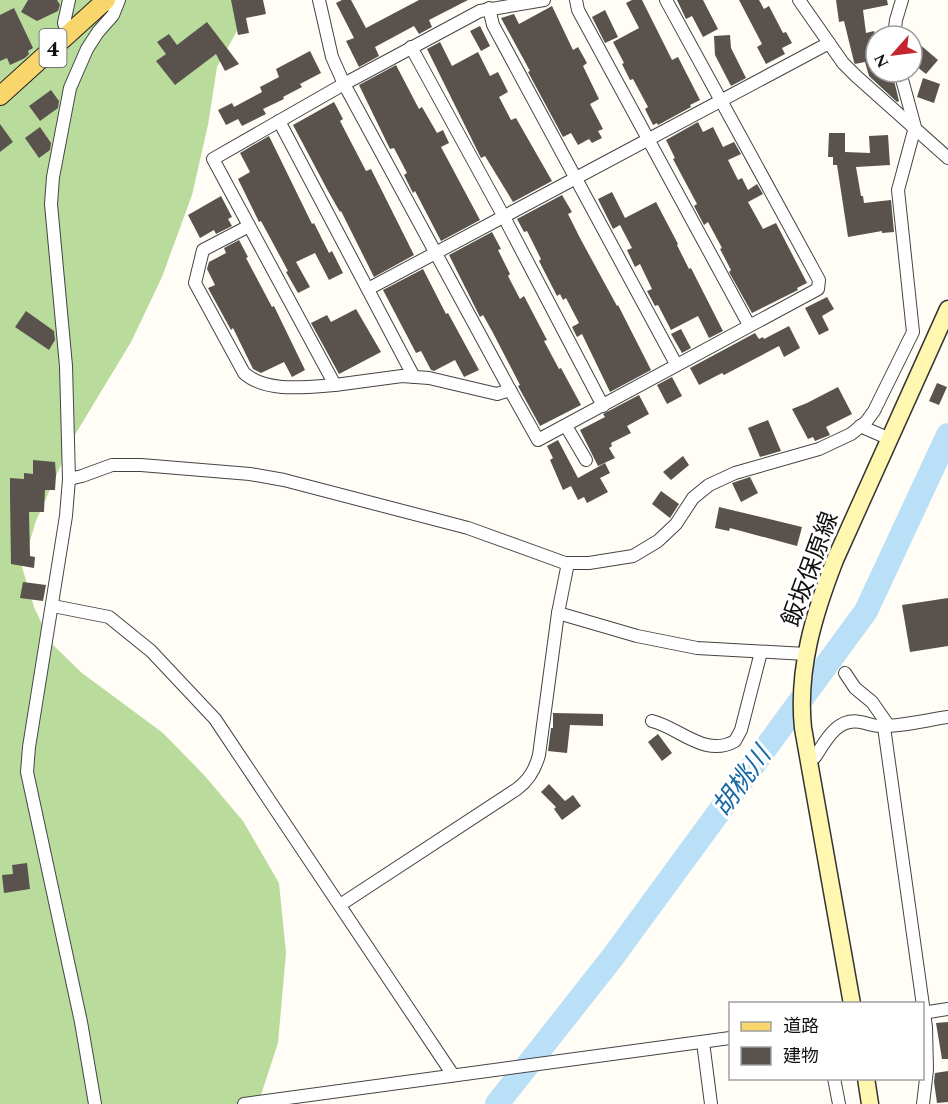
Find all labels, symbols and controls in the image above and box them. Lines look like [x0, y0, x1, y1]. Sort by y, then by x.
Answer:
north arrow [864, 24, 924, 84]
road number: 4 [40, 29, 66, 67]
text: N [868, 49, 895, 72]
street label: 飯坂保原線 [774, 507, 848, 632]
water label: 胡桃川 [703, 736, 783, 825]
legend [729, 1002, 924, 1080]
text: 道路 [783, 1013, 819, 1040]
text: 建物 [783, 1043, 819, 1070]

